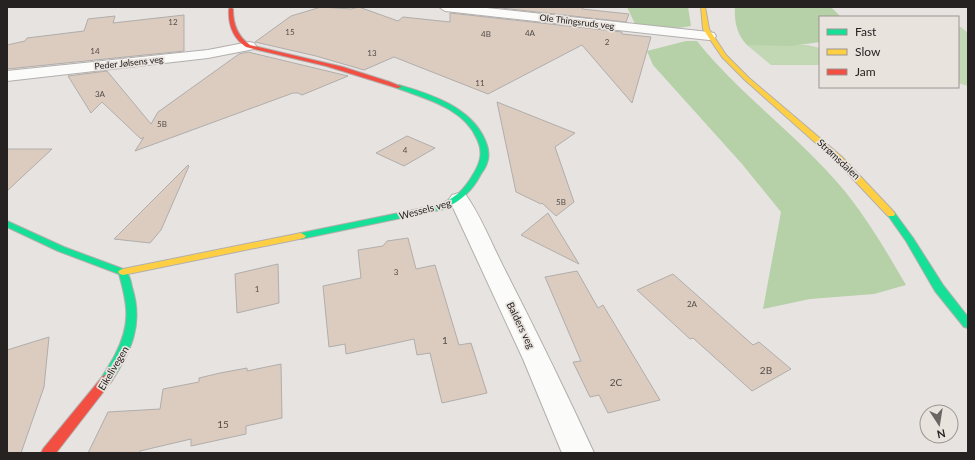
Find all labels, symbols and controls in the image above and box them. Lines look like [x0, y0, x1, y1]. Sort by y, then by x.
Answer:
street label: Ole Thingsruds veg [539, 11, 615, 32]
legend [819, 16, 959, 88]
house number: 12 [168, 17, 178, 27]
text: Fast [855, 24, 877, 39]
house number: 15 [285, 27, 295, 37]
house number: 4A [525, 28, 536, 38]
house number: 4B [481, 29, 491, 39]
house number: 2 [605, 37, 610, 47]
text: Slow [855, 44, 881, 59]
house number: 14 [90, 46, 100, 56]
house number: 13 [367, 48, 377, 58]
street label: Peder Jølsens veg [94, 53, 164, 72]
text: Jam [855, 64, 876, 79]
house number: 11 [475, 78, 485, 88]
house number: 3A [95, 89, 106, 99]
house number: 5B [157, 119, 167, 129]
street label: Strømsdalen [815, 136, 863, 182]
house number: 4 [403, 145, 408, 155]
street label: Wessels veg [398, 196, 452, 222]
house number: 5B [556, 197, 566, 207]
house number: 3 [394, 267, 399, 277]
house number: 1 [255, 284, 260, 294]
house number: 2A [687, 299, 698, 309]
street label: Balders veg [505, 300, 537, 350]
house number: 1 [442, 334, 448, 346]
street label: Eikelivegen [95, 344, 131, 392]
house number: 2B [760, 364, 772, 376]
house number: 2C [610, 376, 623, 388]
north arrow [919, 404, 959, 444]
house number: 15 [217, 418, 229, 430]
text: N [936, 427, 947, 442]

